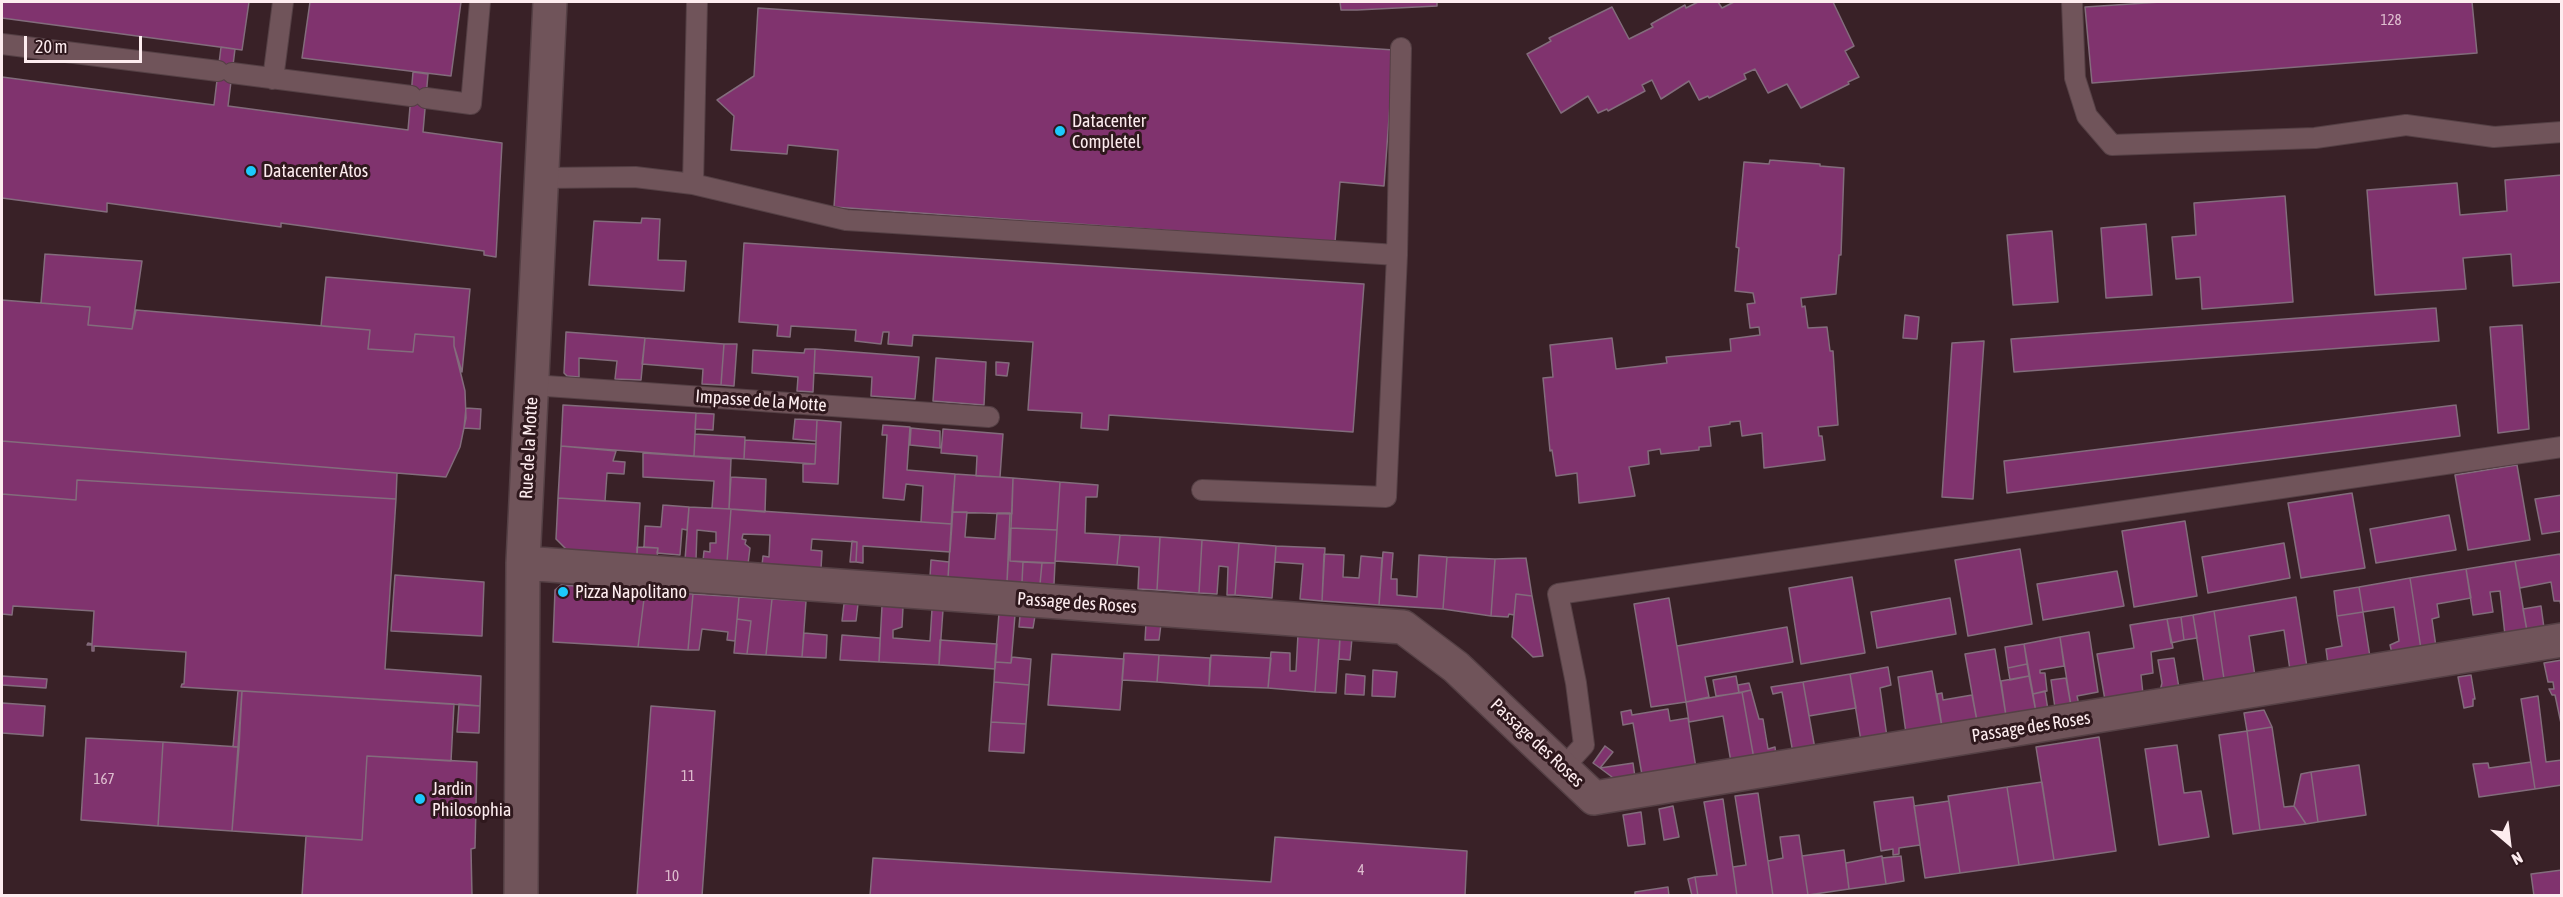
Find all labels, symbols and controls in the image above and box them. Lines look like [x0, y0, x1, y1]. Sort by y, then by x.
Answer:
house number: 128 [2380, 11, 2402, 29]
scale bar [27, 24, 146, 62]
text: 20 m [35, 36, 67, 57]
place label: Datacenter Completel [1072, 110, 1146, 152]
marker: Datacenter Completel [1053, 124, 1067, 138]
place label: Datacenter Atos [263, 160, 368, 182]
marker: Datacenter Atos [244, 164, 258, 178]
street label: Impasse de la Motte [695, 386, 827, 416]
street label: Rue de la Motte [516, 397, 542, 499]
place label: Pizza Napolitano [575, 581, 687, 603]
marker: Pizza Napolitano [556, 585, 570, 599]
street label: Passage des Roses [1016, 588, 1138, 618]
street label: Passage des Roses [1486, 694, 1588, 792]
street label: Passage des Roses [1970, 707, 2092, 747]
house number: 11 [681, 767, 695, 785]
house number: 167 [93, 770, 115, 788]
place label: Jardin Philosophia [432, 778, 511, 820]
marker: Jardin Philosophia [413, 792, 427, 806]
north arrow [2479, 813, 2539, 873]
text: N [2509, 849, 2526, 869]
house number: 4 [1357, 861, 1365, 879]
house number: 10 [665, 867, 679, 885]

